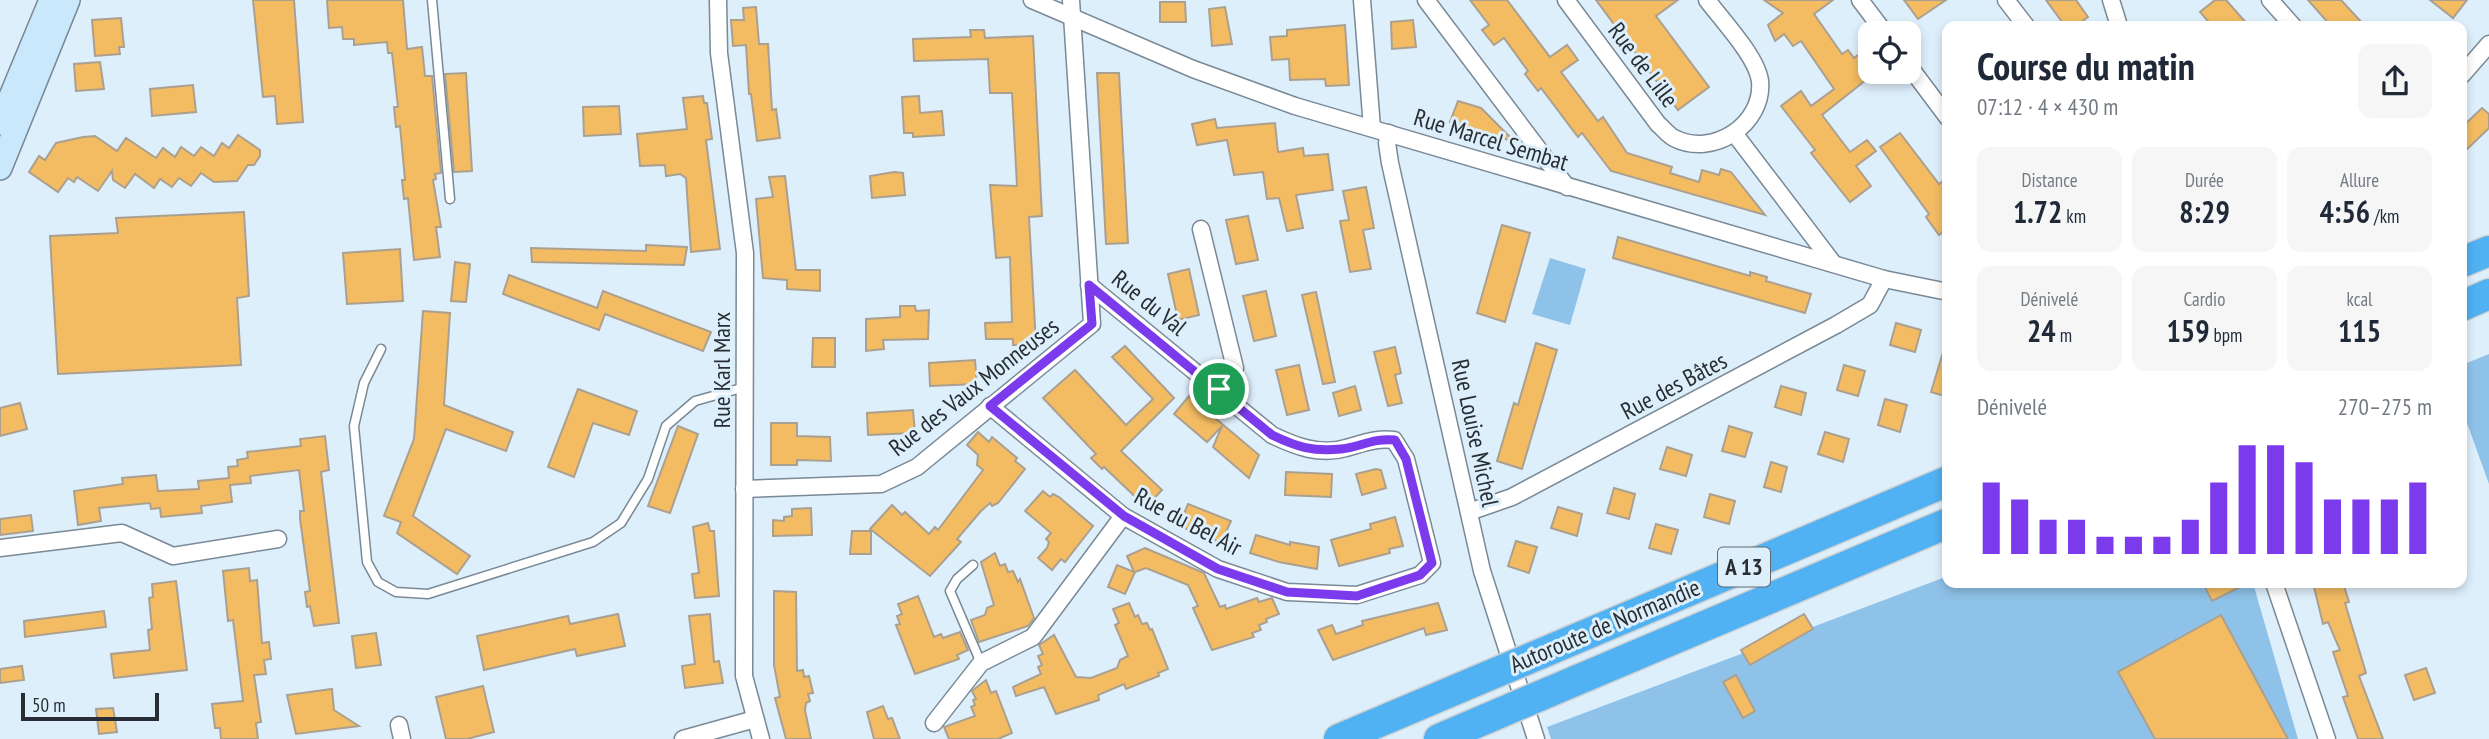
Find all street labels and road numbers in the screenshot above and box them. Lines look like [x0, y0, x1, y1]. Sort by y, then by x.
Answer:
street label: Rue de Lille [1601, 16, 1685, 113]
street label: Rue Marcel Sembat [1410, 101, 1572, 178]
street label: Rue du Val [1106, 263, 1193, 342]
street label: Rue des Vaux Monneuses [882, 310, 1065, 463]
street label: Rue Karl Marx [706, 312, 737, 428]
street label: Rue des Bâtes [1615, 345, 1732, 426]
street label: Rue Louise Michel [1445, 356, 1506, 510]
street label: Rue du Bel Air [1129, 480, 1248, 563]
road number: A 13 [1718, 548, 1770, 586]
street label: Autoroute de Normandie [1505, 571, 1705, 680]

